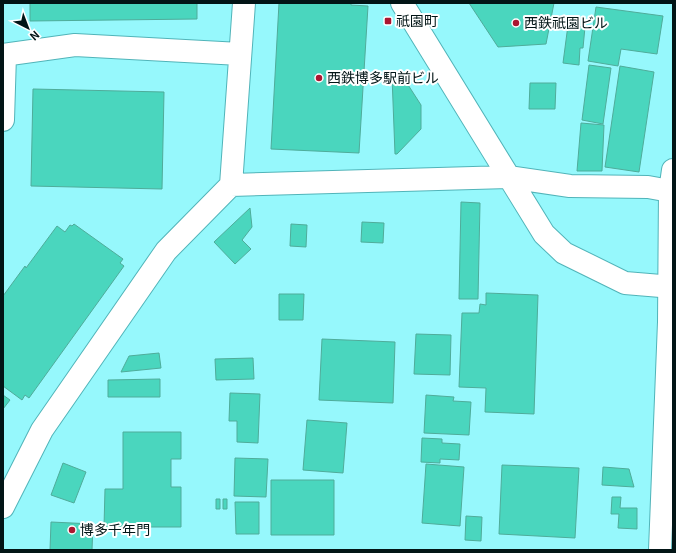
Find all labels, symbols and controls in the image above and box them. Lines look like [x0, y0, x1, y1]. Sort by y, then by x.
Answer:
north arrow [8, 8, 48, 48]
place label: 祇園町 [396, 10, 438, 30]
place label: 西鉄祇園ビル [524, 12, 608, 32]
marker: 祇園町 [383, 16, 393, 26]
marker: 西鉄祇園ビル [511, 18, 521, 28]
text: N [27, 27, 44, 45]
place label: 西鉄博多駅前ビル [327, 67, 439, 87]
marker: 西鉄博多駅前ビル [314, 73, 324, 83]
place label: 博多千年門 [80, 519, 150, 539]
marker: 博多千年門 [67, 525, 77, 535]

